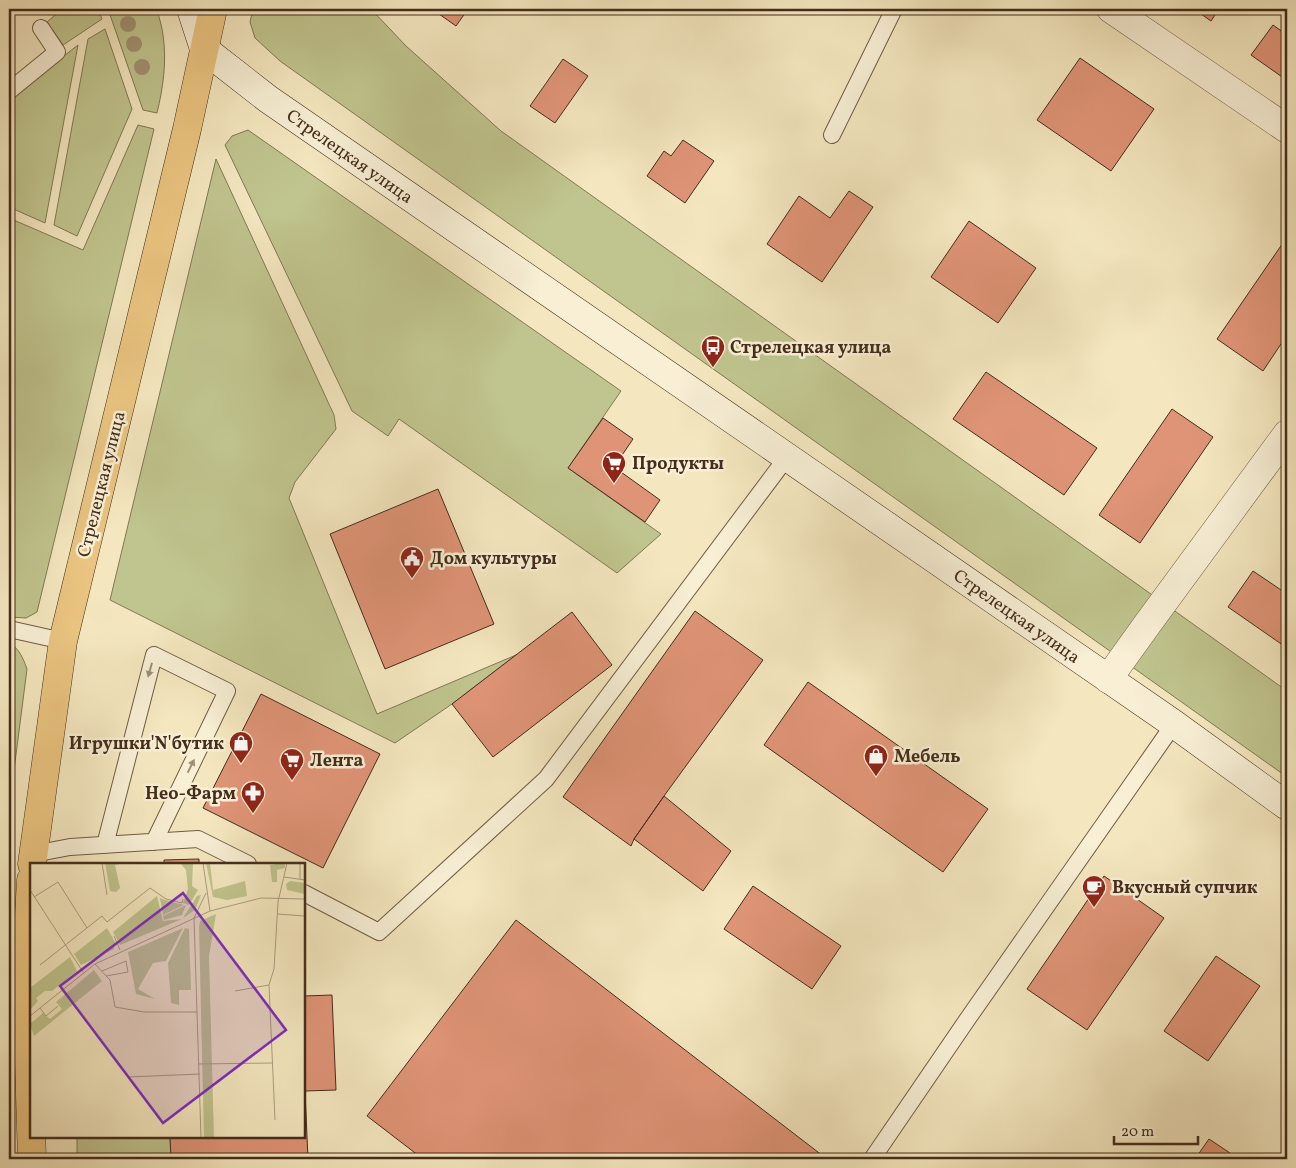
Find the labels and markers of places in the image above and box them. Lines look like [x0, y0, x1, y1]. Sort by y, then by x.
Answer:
bus stop icon: Стрелецкая улица [700, 334, 726, 368]
place label: Стрелецкая улица [730, 336, 892, 361]
supermarket icon: Продукты [601, 450, 627, 484]
place label: Продукты [632, 452, 724, 477]
public building icon: Дом культуры [399, 545, 425, 579]
place label: Дом культуры [430, 547, 557, 572]
shop icon: Игрушки'N'бутик [228, 730, 254, 764]
place label: Игрушки'N'бутик [69, 732, 224, 757]
shop icon: Мебель [863, 743, 889, 777]
place label: Мебель [894, 745, 961, 770]
supermarket icon: Лента [279, 747, 305, 781]
place label: Лента [310, 749, 363, 774]
pharmacy icon: Нео-Фарм [240, 780, 266, 814]
place label: Нео-Фарм [145, 782, 237, 807]
cafe icon: Вкусный супчик [1081, 874, 1107, 908]
place label: Вкусный супчик [1112, 876, 1258, 901]

